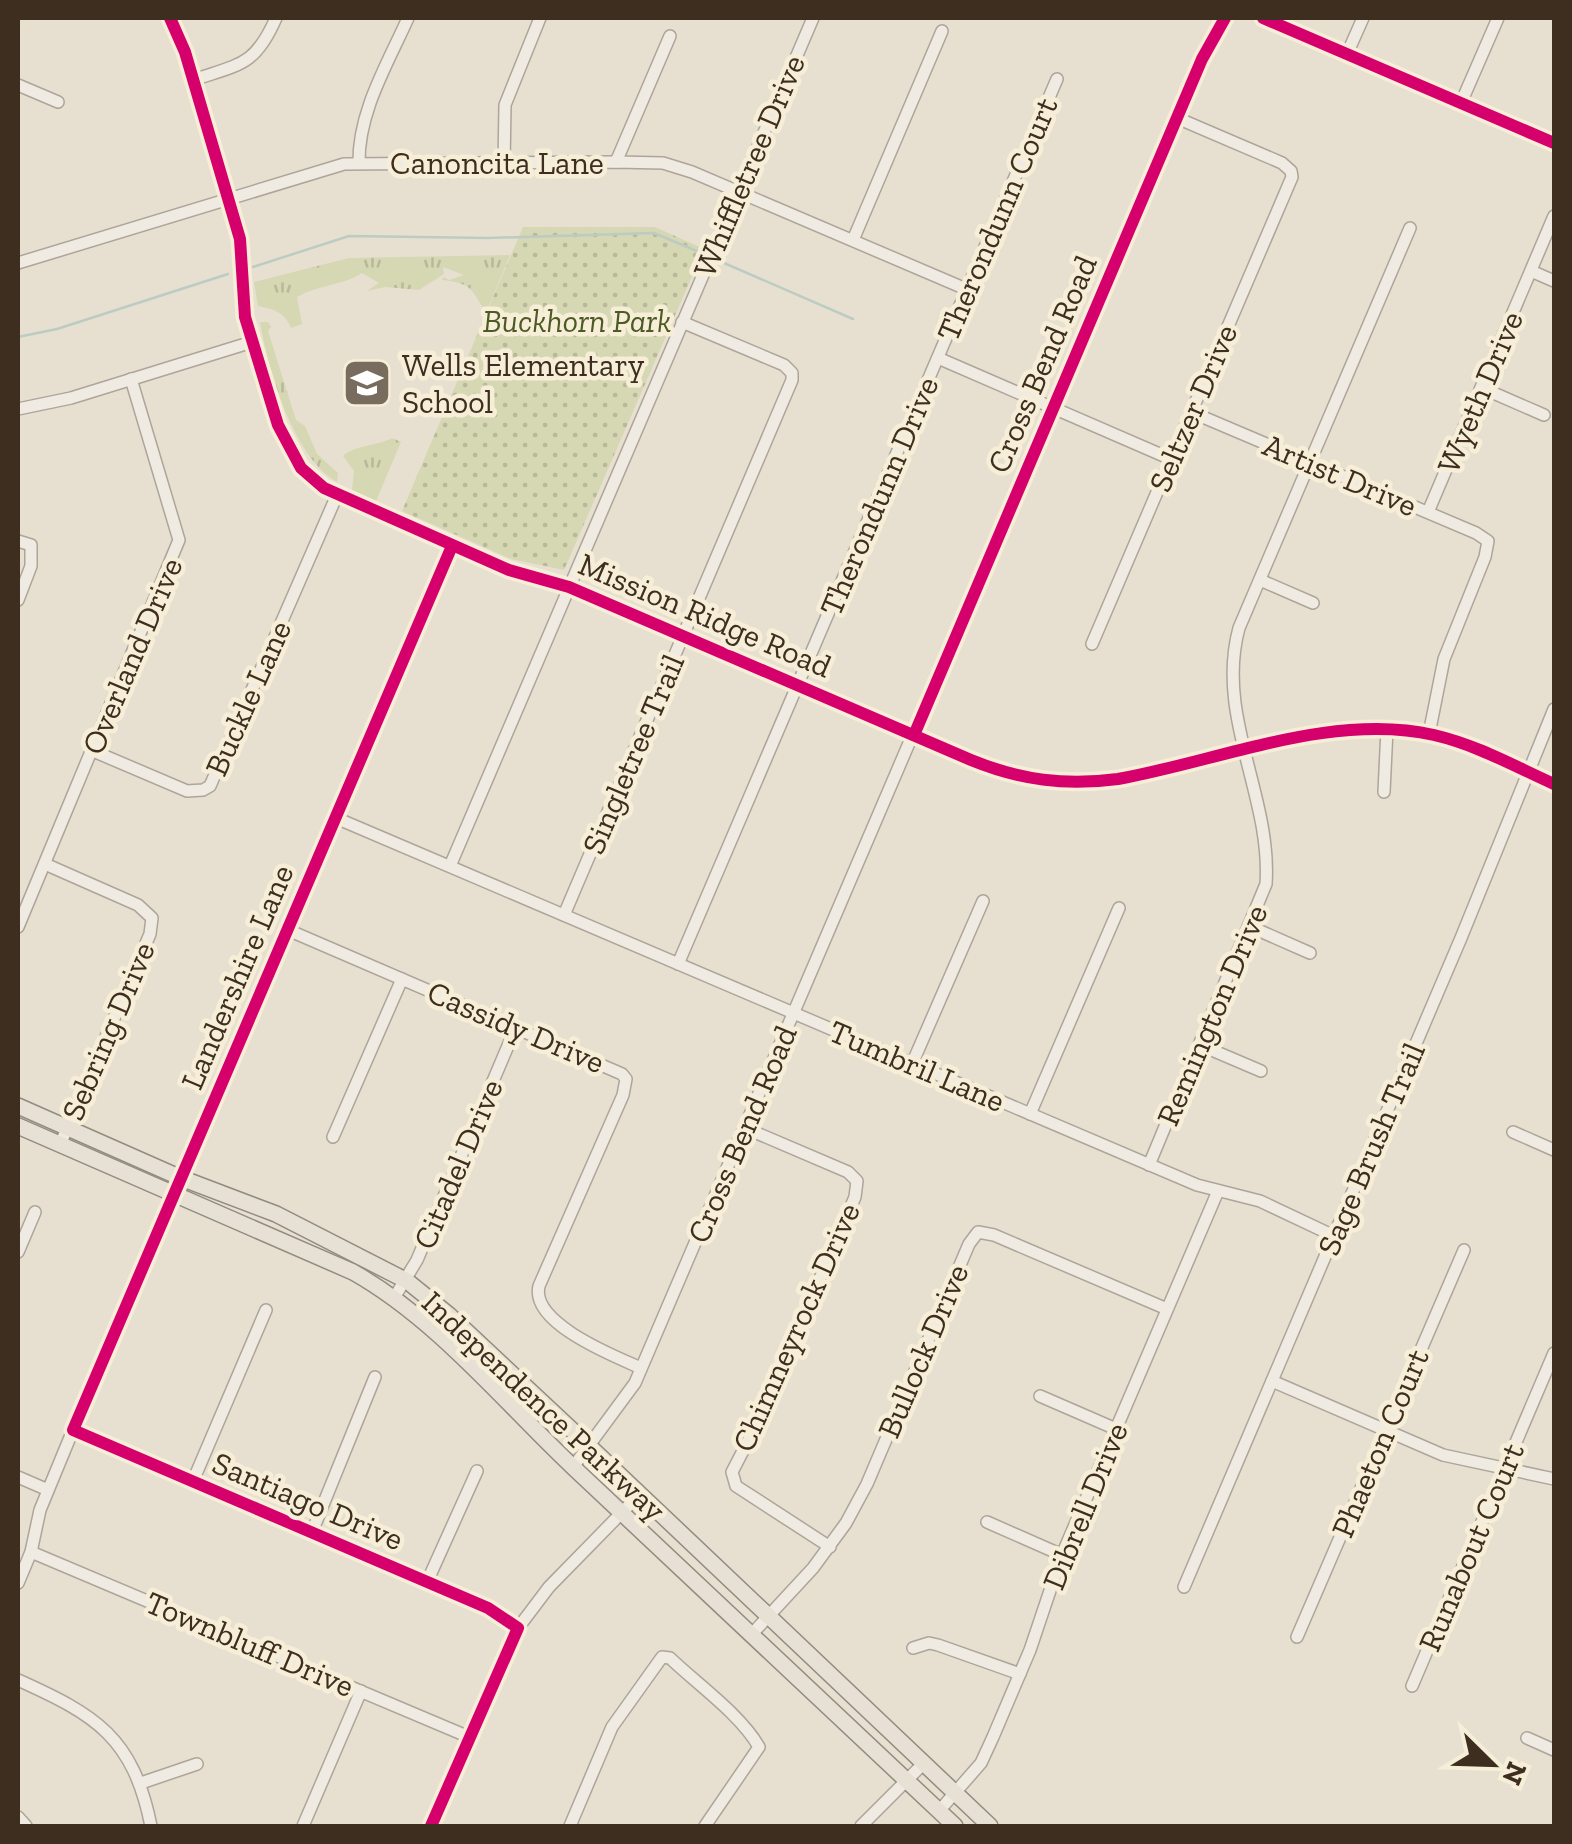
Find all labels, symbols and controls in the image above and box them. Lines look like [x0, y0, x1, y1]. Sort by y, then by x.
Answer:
street label: Whiffletree Drive [685, 49, 813, 283]
street label: Therondunn Court [929, 91, 1065, 346]
street label: Canoncita Lane [390, 144, 604, 182]
street label: Cross Bend Road [979, 249, 1105, 478]
park label: Buckhorn Park [483, 302, 671, 340]
street label: Wyeth Drive [1429, 305, 1531, 479]
street label: Seltzer Drive [1141, 319, 1245, 497]
place label: Wells Elementary School [402, 346, 645, 421]
school or university icon: Wells Elementary School [341, 357, 393, 409]
street label: Therondunn Drive [812, 371, 946, 621]
street label: Artist Drive [1257, 426, 1423, 524]
street label: Mission Ridge Road [573, 545, 838, 686]
street label: Overland Drive [74, 552, 190, 760]
street label: Buckle Lane [197, 615, 299, 781]
street label: Singletree Trail [574, 648, 692, 860]
street label: Landershire Lane [173, 859, 301, 1095]
street label: Remington Drive [1148, 899, 1276, 1131]
street label: Sebring Drive [53, 936, 163, 1126]
street label: Cassidy Drive [422, 973, 610, 1081]
street label: Tumbril Lane [824, 1012, 1010, 1120]
street label: Cross Bend Road [679, 1019, 805, 1248]
street label: Sage Brush Trail [1309, 1037, 1433, 1261]
street label: Citadel Drive [405, 1073, 511, 1255]
street label: Chimneyrock Drive [724, 1197, 868, 1457]
street label: Bullock Drive [869, 1259, 977, 1443]
street label: Independence Parkway [414, 1283, 674, 1529]
street label: Phaeton Court [1323, 1343, 1437, 1543]
street label: Dibrell Drive [1034, 1417, 1136, 1595]
street label: Runabout Court [1410, 1437, 1532, 1657]
street label: Santiago Drive [207, 1444, 409, 1558]
street label: Townbluff Drive [140, 1583, 360, 1705]
north arrow [1442, 1714, 1542, 1814]
text: N [1495, 1757, 1534, 1790]

